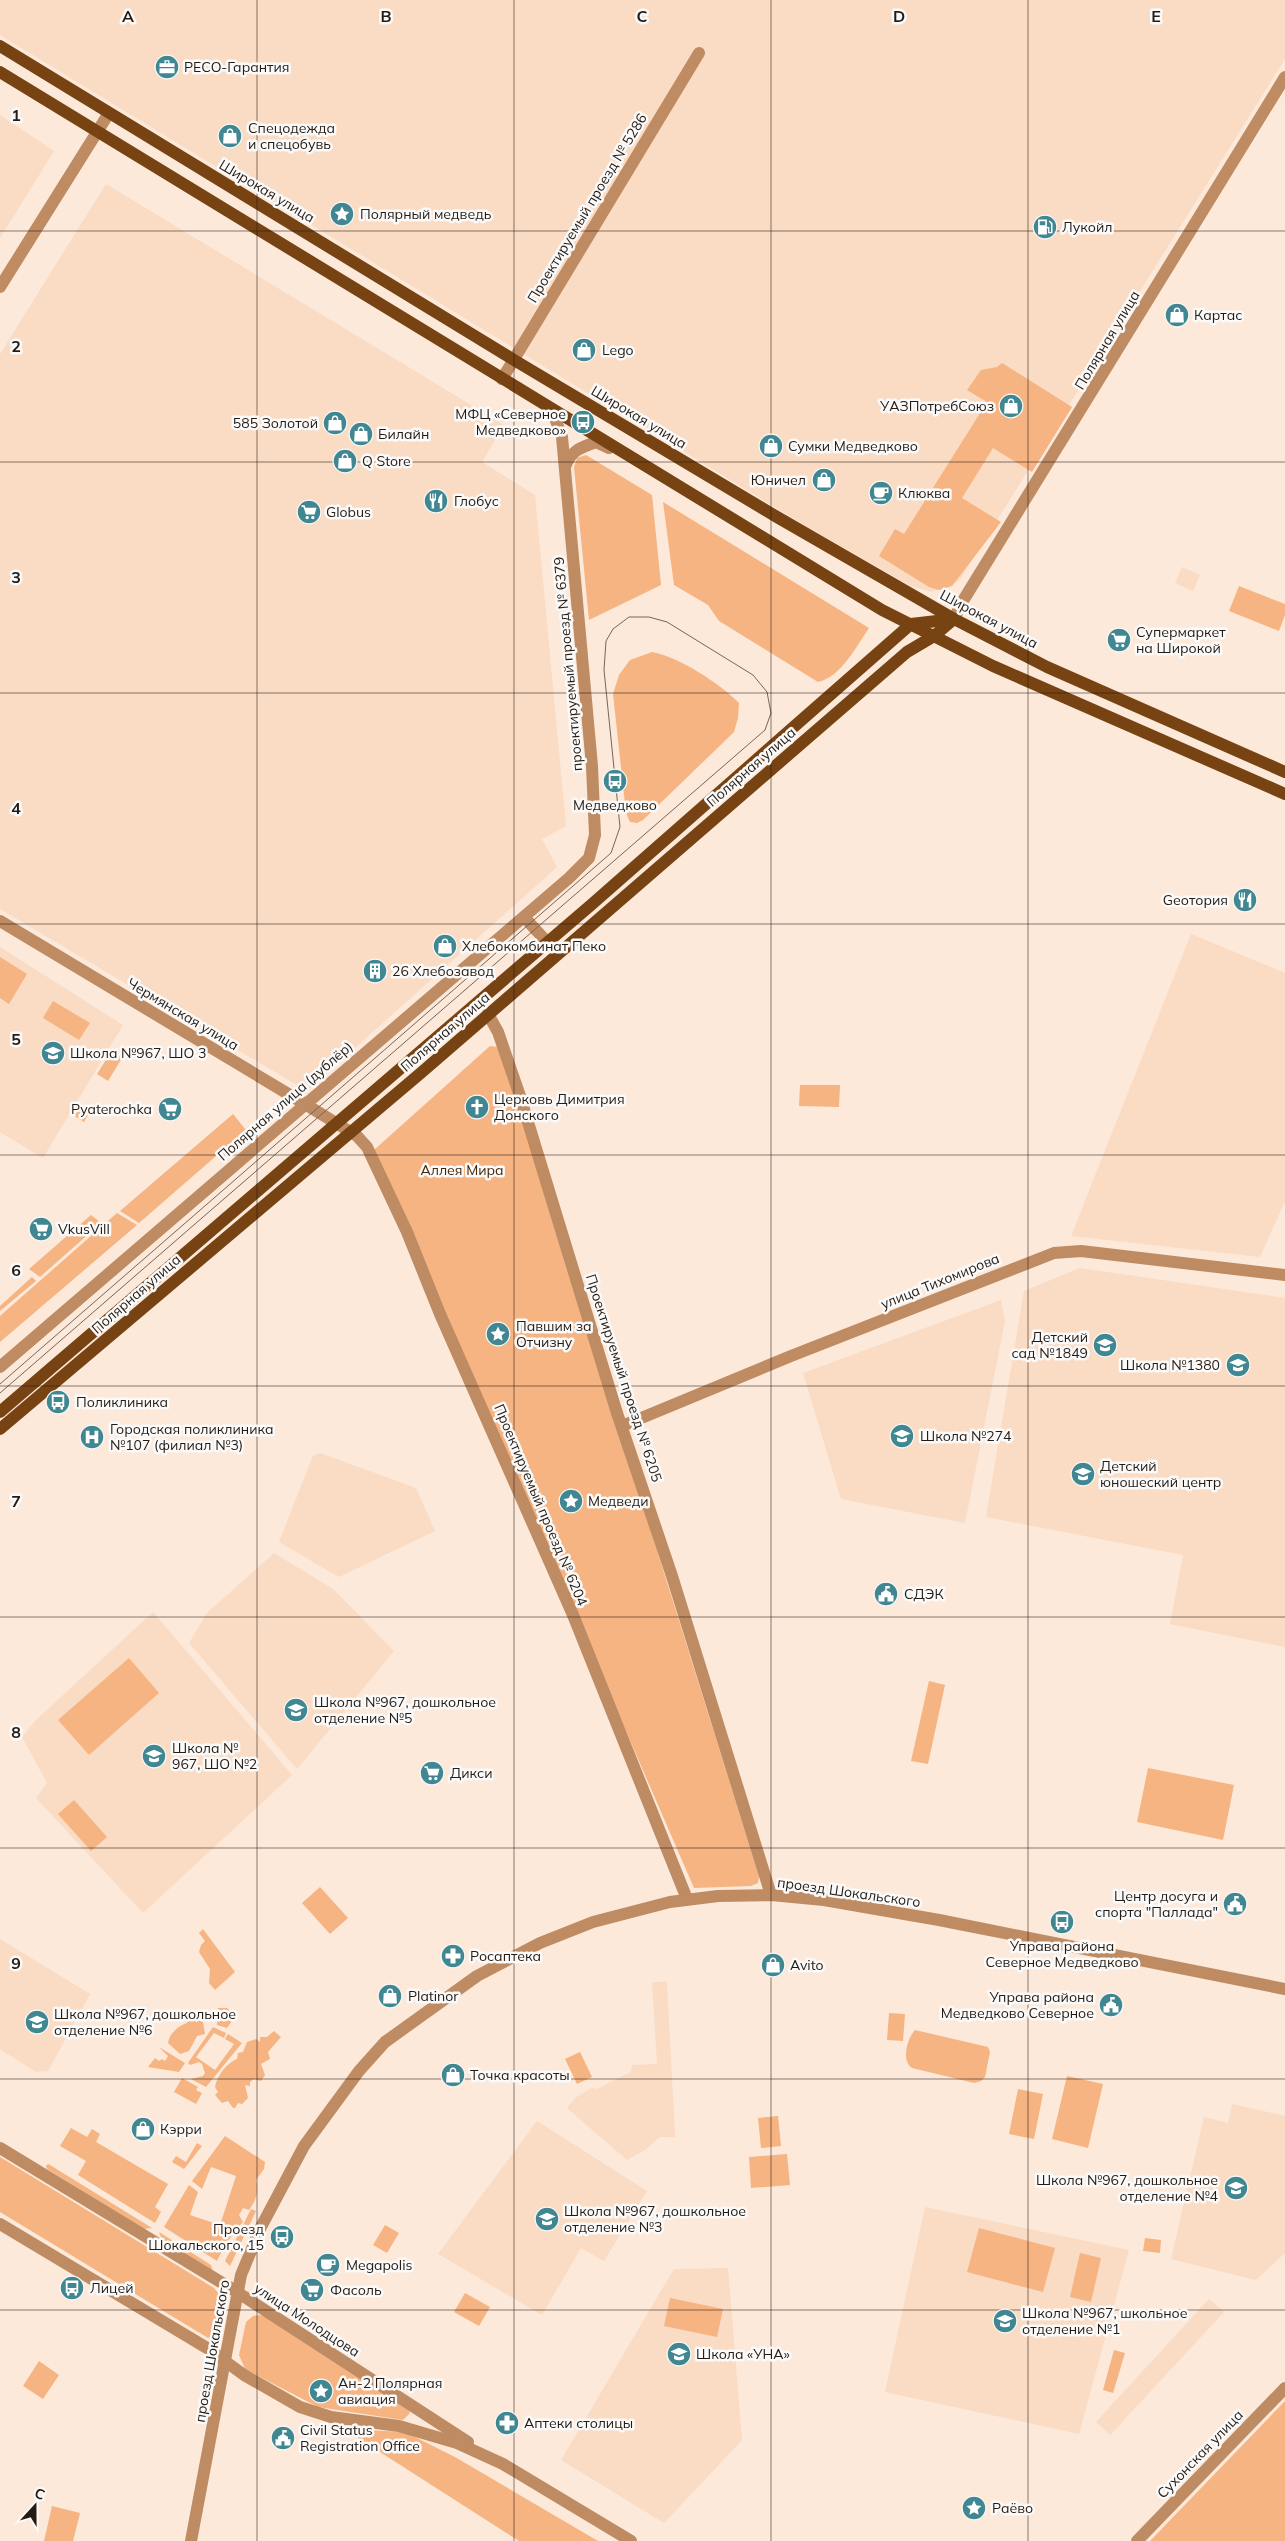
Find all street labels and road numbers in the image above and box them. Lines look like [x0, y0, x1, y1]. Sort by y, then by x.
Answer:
street label: Проектируемый проезд № 5286 [523, 110, 651, 306]
street label: Широкая улица [216, 155, 318, 227]
street label: Полярная улица [1070, 287, 1144, 393]
street label: Широкая улица [588, 381, 690, 453]
street label: проектируемый проезд № 6379 [550, 556, 586, 772]
street label: Широкая улица [937, 586, 1041, 652]
street label: Полярная улица [703, 723, 799, 811]
street label: Чермянская улица [124, 974, 242, 1054]
street label: Полярная улица [397, 988, 493, 1076]
street label: Полярная улица (дублёр) [214, 1037, 356, 1165]
street label: улица Тихомирова [878, 1249, 1002, 1313]
street label: Полярная улица [88, 1250, 184, 1338]
street label: Проектируемый проезд № 6205 [582, 1272, 666, 1484]
street label: Проектируемый проезд № 6204 [490, 1401, 592, 1609]
street label: проезд Шокальского [776, 1873, 922, 1911]
street label: проезд Шокальского [191, 2278, 233, 2424]
street label: улица Молодцова [251, 2279, 363, 2361]
street label: Сухонская улица [1153, 2406, 1247, 2502]

